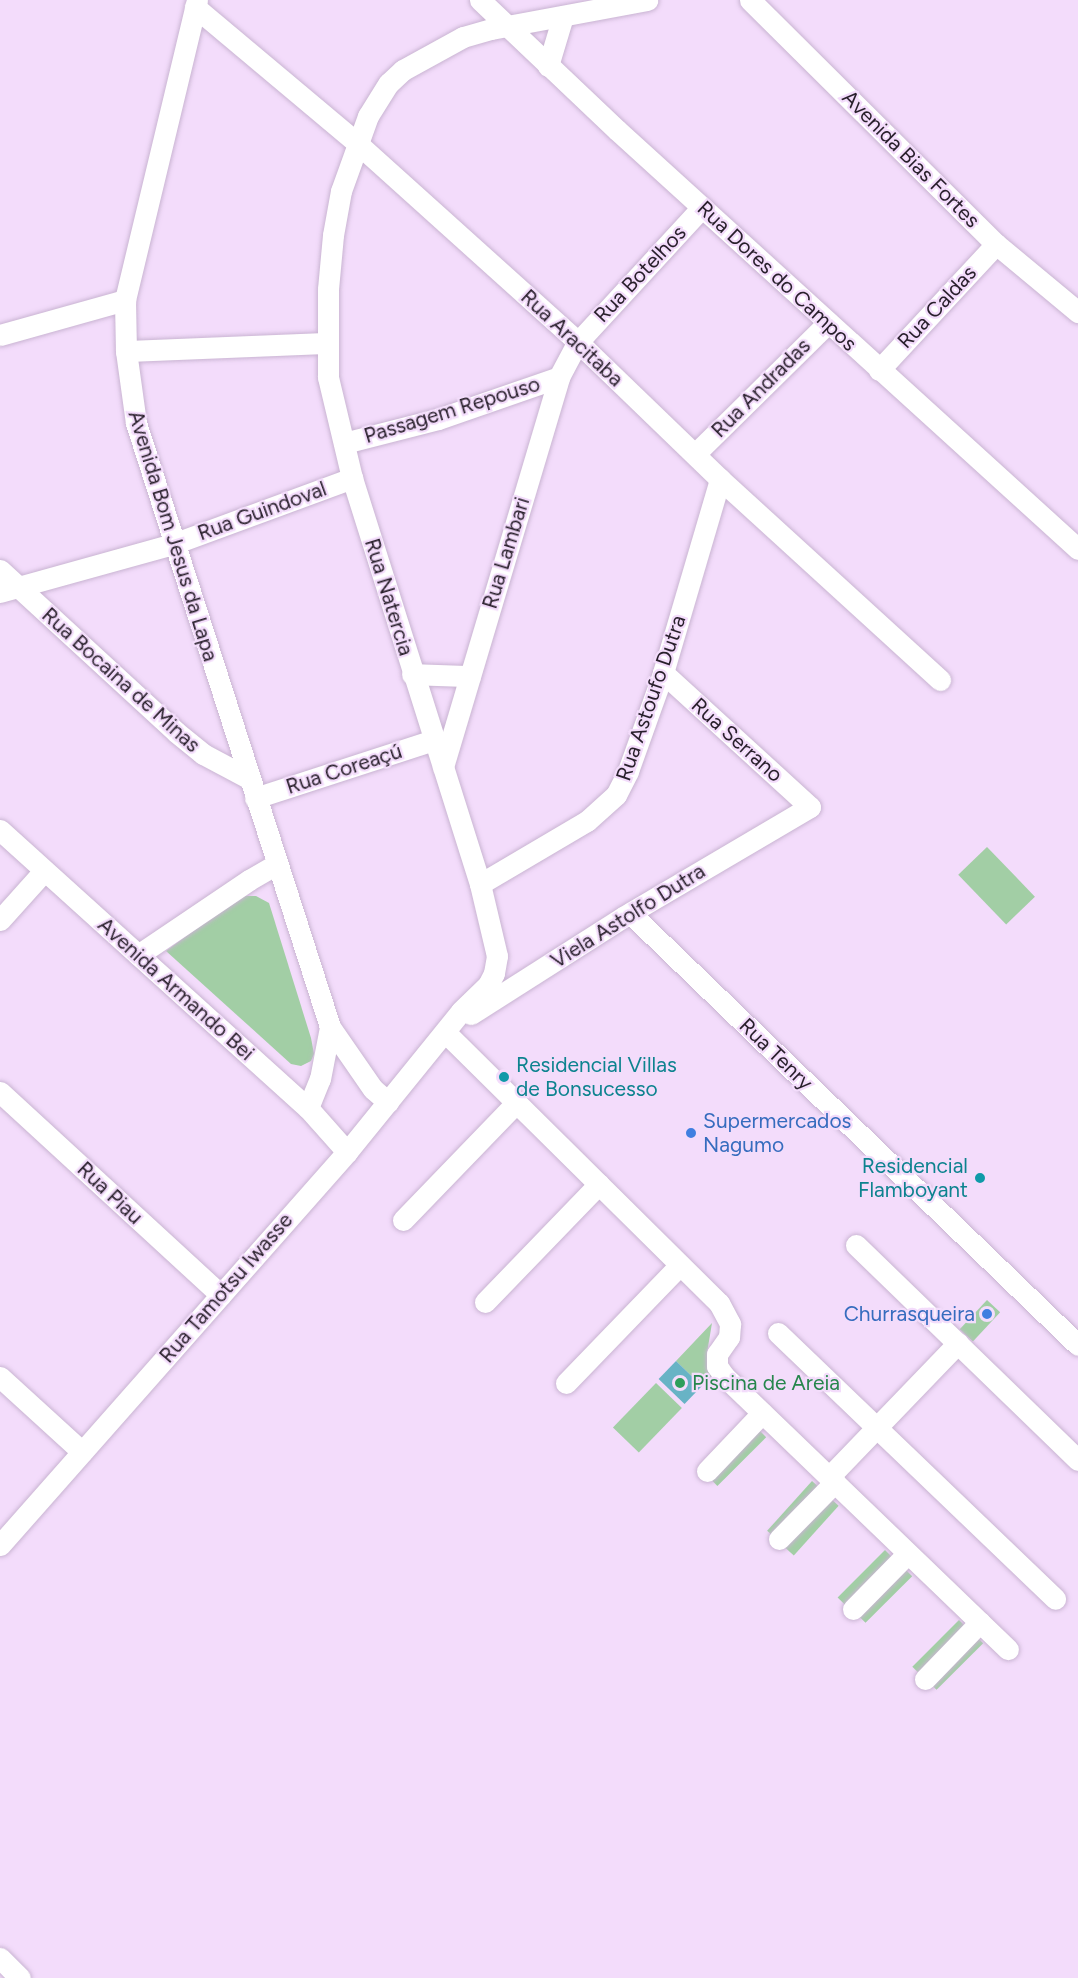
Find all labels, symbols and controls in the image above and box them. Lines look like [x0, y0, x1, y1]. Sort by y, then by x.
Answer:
street label: Avenida Bias Fortes [837, 85, 985, 233]
street label: Rua Dores do Campos [692, 196, 862, 356]
street label: Rua Botelhos [589, 220, 691, 328]
street label: Rua Caldas [892, 260, 982, 354]
street label: Rua Aracitaba [516, 284, 628, 392]
street label: Rua Andradas [706, 333, 816, 443]
street label: Passagem Repouso [361, 371, 543, 449]
street label: Avenida Bom Jesus da Lapa [123, 408, 223, 664]
street label: Rua Guindoval [194, 476, 330, 546]
street label: Rua Lambari [477, 494, 535, 612]
street label: Rua Natercia [359, 535, 419, 659]
street label: Rua Bocaina de Minas [37, 602, 205, 758]
street label: Rua Astoufo Dutra [611, 612, 691, 784]
street label: Rua Serrano [686, 693, 788, 787]
street label: Rua Coreaçú [283, 738, 405, 800]
street label: Viela Astolfo Dutra [546, 858, 710, 974]
street label: Avenida Armando Bei [93, 912, 259, 1066]
street label: Rua Tenry [734, 1013, 818, 1095]
place label: Residencial Villas de Bonsucesso [516, 1052, 677, 1102]
marker: Residencial Villas de Bonsucesso [497, 1070, 511, 1084]
place label: Supermercados Nagumo [703, 1108, 851, 1158]
marker: Supermercados Nagumo [684, 1126, 698, 1140]
place label: Residencial Flamboyant [858, 1153, 968, 1203]
street label: Rua Piau [72, 1156, 148, 1230]
marker: Residencial Flamboyant [973, 1171, 987, 1185]
street label: Rua Tamotsu Iwasse [154, 1208, 298, 1368]
place label: Churrasqueira [844, 1301, 975, 1327]
marker: Churrasqueira [980, 1307, 994, 1321]
place label: Piscina de Areia [692, 1370, 840, 1396]
marker: Piscina de Areia [673, 1376, 687, 1390]

